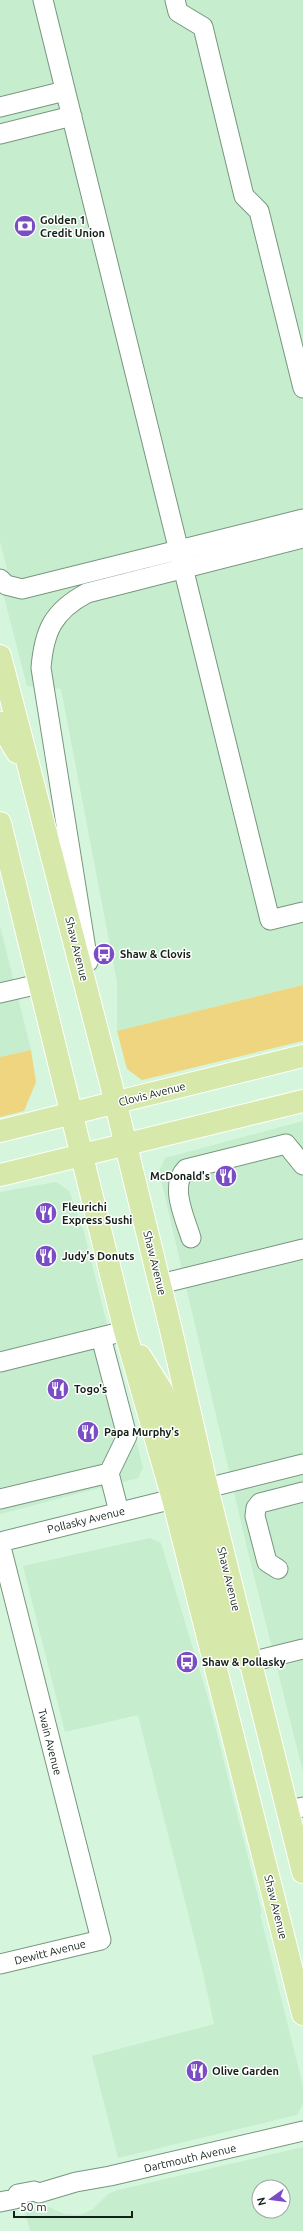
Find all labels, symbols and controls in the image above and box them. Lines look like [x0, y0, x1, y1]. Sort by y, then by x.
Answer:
bank icon: Golden 1 Credit Union [12, 213, 38, 239]
place label: Golden 1 Credit Union [40, 214, 105, 239]
street label: Shaw Avenue [63, 916, 91, 982]
bus stop icon: Shaw & Clovis [91, 941, 117, 967]
place label: Shaw & Clovis [120, 948, 191, 960]
street label: Clovis Avenue [117, 1080, 187, 1108]
restaurant icon: McDonald's [213, 1163, 239, 1189]
place label: McDonald's [150, 1170, 210, 1182]
restaurant icon: Fleurichi Express Sushi [33, 1200, 59, 1226]
place label: Fleurichi Express Sushi [62, 1201, 132, 1226]
street label: Shaw Avenue [141, 1230, 169, 1296]
restaurant icon: Judy's Donuts [33, 1243, 59, 1269]
place label: Judy's Donuts [62, 1250, 135, 1262]
restaurant icon: Togo's [45, 1376, 71, 1402]
place label: Togo's [74, 1383, 107, 1395]
restaurant icon: Papa Murphy's [75, 1419, 101, 1445]
place label: Papa Murphy's [104, 1426, 179, 1438]
street label: Pollasky Avenue [46, 1505, 126, 1535]
street label: Shaw Avenue [215, 1546, 243, 1612]
bus stop icon: Shaw & Pollasky [174, 1649, 200, 1675]
place label: Shaw & Pollasky [202, 1656, 286, 1668]
street label: Twain Avenue [36, 1708, 64, 1776]
street label: Shaw Avenue [262, 1874, 290, 1940]
street label: Dewitt Avenue [13, 1937, 87, 1967]
restaurant icon: Olive Garden [184, 2058, 210, 2084]
place label: Olive Garden [212, 2065, 279, 2077]
street label: Dartmouth Avenue [143, 2142, 237, 2174]
north arrow [251, 2179, 291, 2219]
scale bar [14, 2193, 132, 2219]
text: N [254, 2196, 268, 2207]
text: 50 m [20, 2200, 47, 2213]

